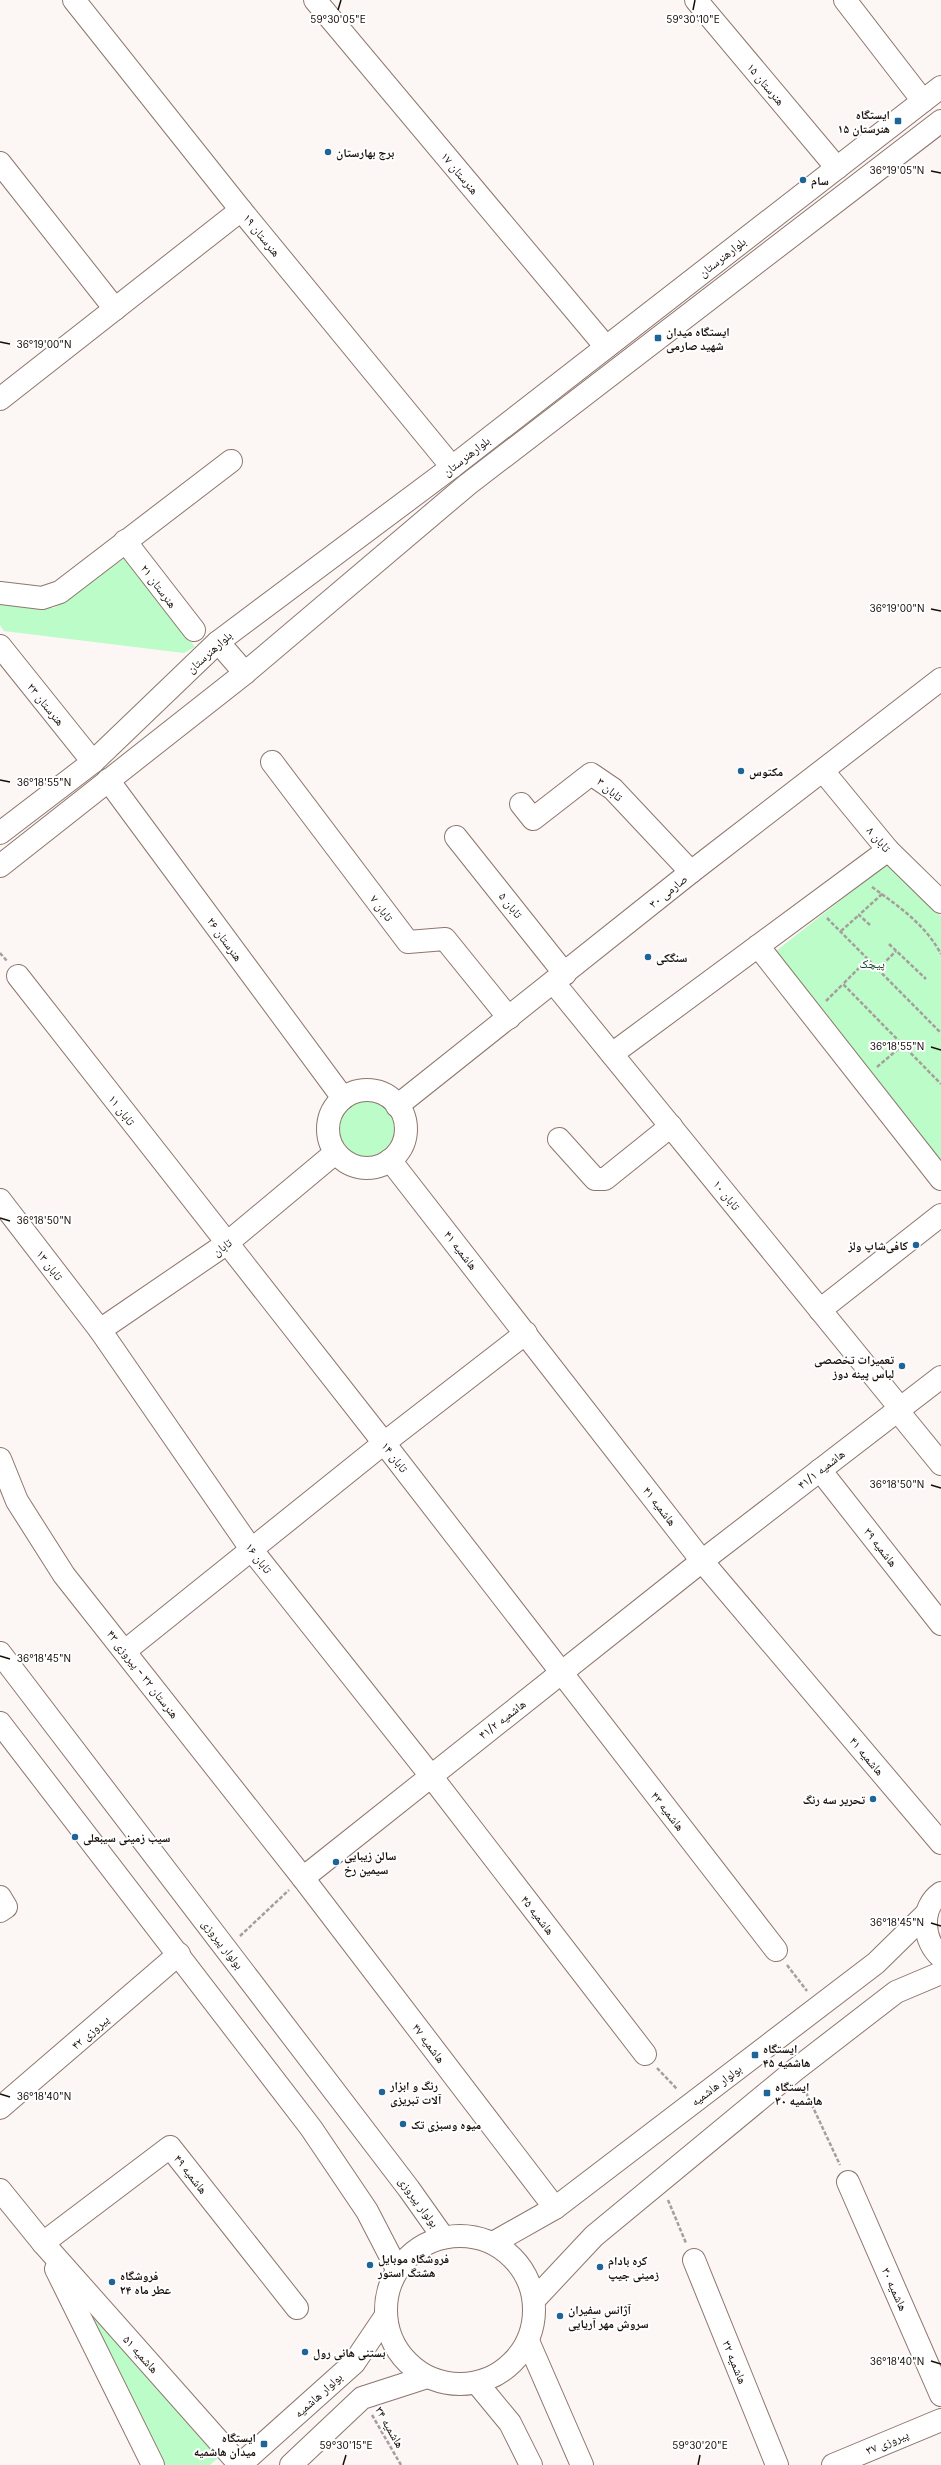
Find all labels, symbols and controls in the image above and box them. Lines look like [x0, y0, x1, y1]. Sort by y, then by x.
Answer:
text: 59°30'05"E [310, 13, 366, 25]
text: 59°30'10"E [666, 13, 720, 25]
street label: هنرستان ۱۵ [744, 60, 788, 108]
place label: ایستگاه هنرستان ۱۵ [838, 107, 890, 137]
marker: ایستگاه هنرستان ۱۵ [893, 116, 903, 126]
place label: برج بهارستان [336, 145, 394, 161]
marker: برج بهارستان [323, 147, 333, 157]
street label: هنرستان ۱۷ [438, 149, 482, 197]
text: 36°19'05"N [870, 164, 924, 176]
place label: سام [811, 173, 829, 189]
marker: سام [798, 175, 808, 185]
street label: هنرستان ۱۹ [240, 211, 284, 259]
street label: بلوارهنرستان [695, 234, 749, 280]
place label: ایستگاه میدان شهید صارمی [666, 324, 730, 354]
marker: ایستگاه میدان شهید صارمی [653, 333, 663, 343]
text: 36°19'00"N [16, 338, 72, 350]
street label: بلوارهنرستان [439, 433, 493, 479]
street label: هنرستان ۲۱ [138, 561, 180, 611]
text: 36°19'00"N [869, 602, 925, 614]
street label: بلوارهنرستان [183, 628, 235, 677]
street label: هنرستان ۲۳ [24, 680, 68, 728]
place label: مکتوس [749, 764, 784, 780]
marker: مکتوس [736, 766, 746, 776]
street label: تابان ۳ [594, 774, 626, 805]
text: 36°18'55"N [17, 776, 71, 788]
street label: تابان ۸ [863, 823, 895, 856]
street label: صارمی ۳۰ [646, 871, 690, 911]
street label: تابان ۵ [496, 889, 526, 922]
street label: تابان ۷ [367, 892, 397, 925]
street label: هنرستان ۲۶ [204, 914, 246, 964]
place label: سنگکی [656, 950, 687, 966]
marker: سنگکی [643, 952, 653, 962]
park label: پیچک [859, 956, 885, 971]
text: 36°18'55"N [870, 1040, 924, 1052]
street label: تابان ۱۱ [105, 1092, 139, 1129]
street label: تابان ۱۰ [710, 1177, 744, 1214]
text: 36°18'50"N [17, 1214, 71, 1226]
street label: هاشمیه ۴۱ [441, 1227, 481, 1273]
street label: تابان [209, 1235, 235, 1259]
place label: کافی‌شاپ ولز [847, 1238, 909, 1254]
marker: کافی‌شاپ ولز [911, 1240, 921, 1250]
street label: تابان ۱۳ [33, 1247, 67, 1284]
place label: تعمیرات تخصصی لباس پینه دوز [814, 1352, 895, 1382]
marker: تعمیرات تخصصی لباس پینه دوز [897, 1361, 907, 1371]
street label: تابان ۱۴ [378, 1439, 412, 1476]
street label: هاشمیه ۴۱/۱ [794, 1446, 848, 1492]
text: 36°18'50"N [870, 1478, 924, 1490]
street label: هاشمیه ۴۱ [640, 1483, 680, 1529]
street label: هاشمیه ۳۹ [861, 1524, 901, 1570]
street label: تابان ۱۶ [242, 1540, 276, 1577]
street label: هنرستان ۳۲ - پیروزی ۴۳ [104, 1627, 182, 1721]
text: 36°18'45"N [17, 1652, 71, 1664]
street label: هاشمیه ۴۱/۲ [475, 1696, 529, 1742]
street label: هاشمیه ۴۱ [846, 1734, 887, 1779]
street label: هاشمیه ۴۳ [648, 1788, 688, 1834]
place label: تحریر سه رنگ [803, 1792, 866, 1807]
marker: تحریر سه رنگ [868, 1794, 878, 1804]
place label: سیب زمینی سیبعلی [83, 1830, 170, 1846]
marker: سیب زمینی سیبعلی [70, 1832, 80, 1842]
place label: سالن زیبایی سیمین رخ [344, 1848, 397, 1878]
marker: سالن زیبایی سیمین رخ [331, 1857, 341, 1867]
street label: هاشمیه ۴۵ [518, 1892, 558, 1938]
street label: بولوار پیروزی [199, 1916, 247, 1972]
text: 36°18'45"N [870, 1916, 924, 1928]
street label: پیروزی ۴۲ [68, 2011, 112, 2053]
street label: هاشمیه ۴۷ [409, 2020, 449, 2066]
place label: ایستگاه هاشمیه ۴۵ [763, 2041, 810, 2070]
marker: ایستگاه هاشمیه ۴۵ [750, 2050, 760, 2060]
street label: بولوار هاشمیه [688, 2061, 745, 2109]
place label: رنگ و ابزار آلات تبریزی [389, 2078, 442, 2108]
place label: ایستگاه هاشمیه ۳۰ [775, 2079, 822, 2108]
marker: رنگ و ابزار آلات تبریزی [377, 2087, 387, 2097]
marker: ایستگاه هاشمیه ۳۰ [762, 2088, 772, 2098]
text: 36°18'40"N [17, 2090, 71, 2102]
place label: میوه وسبزی تک [411, 2117, 482, 2133]
marker: میوه وسبزی تک [398, 2119, 408, 2129]
street label: هاشمیه ۴۹ [171, 2151, 211, 2197]
street label: بولوار پیروزی [395, 2174, 442, 2230]
place label: فروشگاه موبایل هشتگ استور [377, 2251, 449, 2280]
place label: کره بادام زمینی جیپ [608, 2253, 660, 2283]
marker: فروشگاه موبایل هشتگ استور [365, 2260, 375, 2270]
marker: کره بادام زمینی جیپ [595, 2262, 605, 2272]
street label: هاشمیه ۳۰ [879, 2265, 911, 2313]
place label: فروشگاه عطر ماه ۲۴ [120, 2268, 171, 2297]
marker: فروشگاه عطر ماه ۲۴ [107, 2277, 117, 2287]
place label: آژانس سفیران سروش مهر آریایی [568, 2302, 649, 2332]
marker: آژانس سفیران سروش مهر آریایی [555, 2311, 565, 2321]
street label: هاشمیه ۵۱ [120, 2332, 162, 2376]
street label: هاشمیه ۳۲ [719, 2338, 751, 2386]
place label: بستنی هانی رول [313, 2345, 386, 2361]
marker: بستنی هانی رول [300, 2347, 310, 2357]
text: 36°18'40"N [870, 2355, 924, 2367]
street label: بولوار هاشمیه [291, 2369, 345, 2421]
street label: هاشمیه ۳۴ [372, 2403, 408, 2451]
street label: پیروزی ۳۷ [863, 2426, 911, 2458]
place label: ایستگاه میدان هاشمیه [194, 2430, 256, 2460]
marker: ایستگاه میدان هاشمیه [259, 2439, 269, 2449]
text: 59°30'15"E [319, 2439, 373, 2451]
text: 59°30'20"E [672, 2439, 728, 2451]

